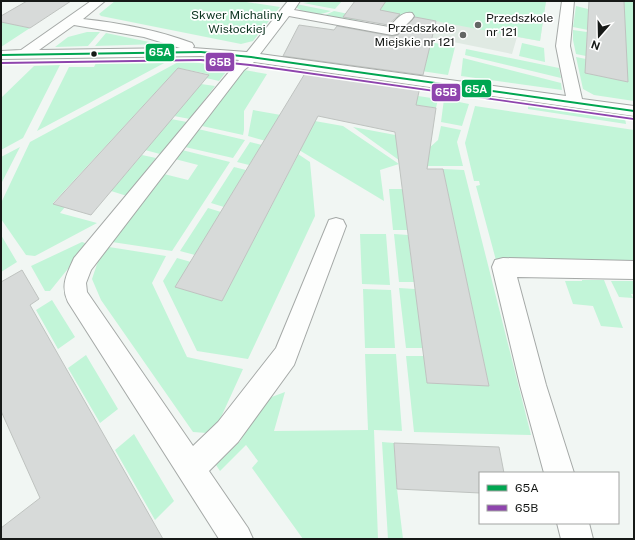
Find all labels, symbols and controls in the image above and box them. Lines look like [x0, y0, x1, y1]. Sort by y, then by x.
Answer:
park label: Skwer Michaliny Wisłockiej [191, 8, 284, 36]
place label: Przedszkole nr 121 [486, 11, 553, 39]
north arrow [579, 16, 619, 56]
marker: Przedszkole nr 121 [473, 20, 483, 30]
place label: Przedszkole Miejskie nr 121 [375, 21, 455, 49]
marker: Przedszkole Miejskie nr 121 [458, 30, 468, 40]
text: N [589, 38, 602, 53]
line badge: 65A [145, 43, 175, 62]
text: 65A [149, 46, 171, 58]
unlabelled marker [89, 49, 99, 59]
line badge: 65B [205, 52, 235, 72]
text: 65B [209, 56, 232, 68]
line badge: 65A [461, 79, 492, 98]
line badge: 65B [431, 83, 461, 102]
text: 65A [465, 83, 487, 95]
text: 65B [435, 86, 458, 98]
legend [479, 472, 619, 524]
text: 65A [515, 481, 539, 495]
text: 65B [515, 501, 538, 515]

